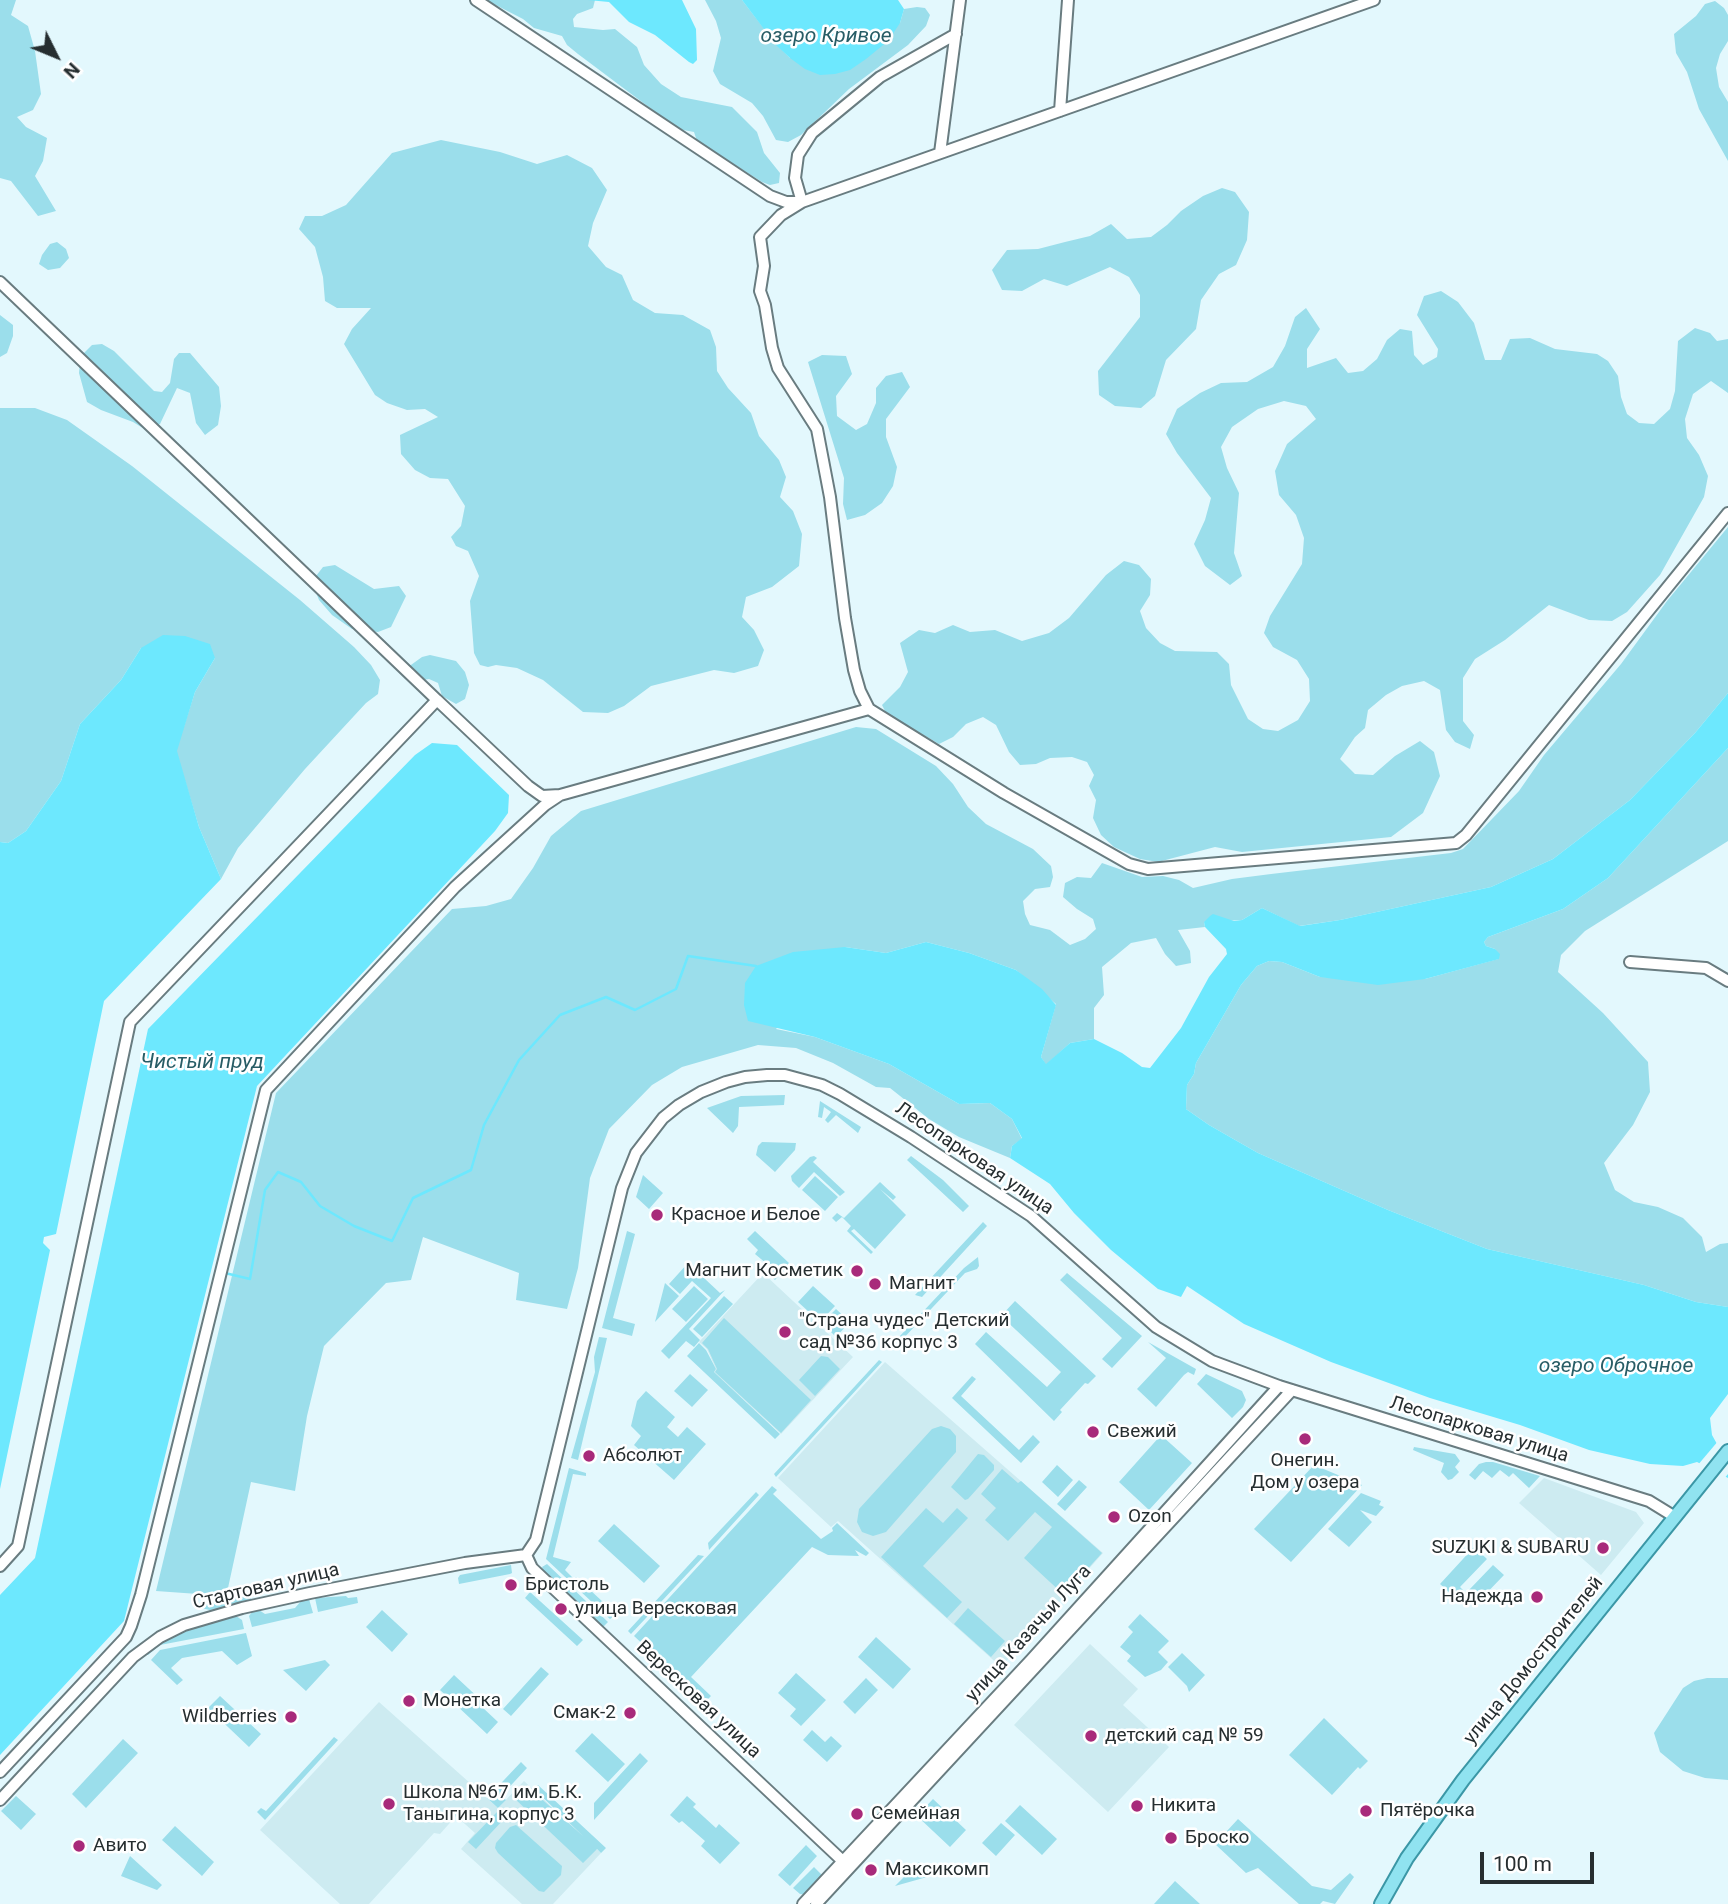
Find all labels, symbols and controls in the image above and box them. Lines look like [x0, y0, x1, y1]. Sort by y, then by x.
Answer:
north arrow [21, 21, 91, 91]
water label: озеро Кривое [760, 24, 892, 50]
text: N [59, 58, 85, 83]
water label: Чистый пруд [140, 1050, 264, 1076]
street label: Лесопарковая улица [891, 1098, 1057, 1220]
place label: Красное и Белое [671, 1204, 820, 1226]
marker: Красное и Белое [649, 1207, 665, 1223]
place label: Магнит Косметик [685, 1260, 843, 1282]
marker: Магнит Косметик [849, 1263, 865, 1279]
place label: Магнит [889, 1273, 955, 1295]
marker: Магнит [867, 1276, 883, 1292]
place label: "Страна чудес" Детский сад №36 корпус 3 [799, 1310, 1009, 1354]
marker: "Страна чудес" Детский сад №36 корпус 3 [777, 1324, 793, 1340]
water label: озеро Оброчное [1539, 1354, 1693, 1380]
street label: Лесопарковая улица [1387, 1392, 1571, 1468]
place label: Свежий [1107, 1421, 1177, 1443]
marker: Свежий [1085, 1424, 1101, 1440]
marker: Онегин. Дом у озера [1297, 1431, 1313, 1447]
place label: Абсолют [603, 1445, 682, 1467]
marker: Абсолют [581, 1448, 597, 1464]
place label: Онегин. Дом у озера [1250, 1450, 1360, 1494]
place label: Ozon [1128, 1506, 1172, 1528]
marker: Ozon [1106, 1509, 1122, 1525]
place label: SUZUKI & SUBARU [1431, 1537, 1589, 1559]
marker: SUZUKI & SUBARU [1595, 1540, 1611, 1556]
street label: Стартовая улица [191, 1559, 341, 1615]
street label: улица Казачьи Луга [961, 1561, 1097, 1707]
street label: улица Домостроителей [1459, 1573, 1609, 1749]
place label: Бристоль [525, 1574, 609, 1596]
marker: Бристоль [503, 1577, 519, 1593]
place label: Надежда [1441, 1586, 1523, 1608]
marker: Надежда [1529, 1589, 1545, 1605]
place label: улица Вересковая [575, 1598, 737, 1620]
marker: улица Вересковая [553, 1601, 569, 1617]
street label: Вересковая улица [631, 1636, 765, 1764]
place label: Монетка [423, 1690, 501, 1712]
marker: Монетка [401, 1693, 417, 1709]
place label: Смак-2 [553, 1702, 616, 1724]
marker: Смак-2 [622, 1705, 638, 1721]
place label: Wildberries [182, 1706, 277, 1728]
marker: Wildberries [283, 1709, 299, 1725]
place label: детский сад № 59 [1105, 1725, 1264, 1747]
marker: детский сад № 59 [1083, 1728, 1099, 1744]
place label: Школа №67 им. Б.К. Таныгина, корпус 3 [403, 1782, 582, 1826]
place label: Никита [1151, 1795, 1216, 1817]
marker: Школа №67 им. Б.К. Таныгина, корпус 3 [381, 1796, 397, 1812]
marker: Никита [1129, 1798, 1145, 1814]
place label: Пятёрочка [1380, 1800, 1475, 1822]
place label: Семейная [871, 1803, 960, 1825]
marker: Пятёрочка [1358, 1803, 1374, 1819]
marker: Семейная [849, 1806, 865, 1822]
place label: Броско [1185, 1827, 1249, 1849]
marker: Броско [1163, 1830, 1179, 1846]
place label: Авито [93, 1835, 147, 1857]
marker: Авито [71, 1838, 87, 1854]
scale bar [1483, 1838, 1597, 1882]
text: 100 m [1493, 1852, 1552, 1876]
place label: Максикомп [885, 1859, 989, 1881]
marker: Максикомп [863, 1862, 879, 1878]

